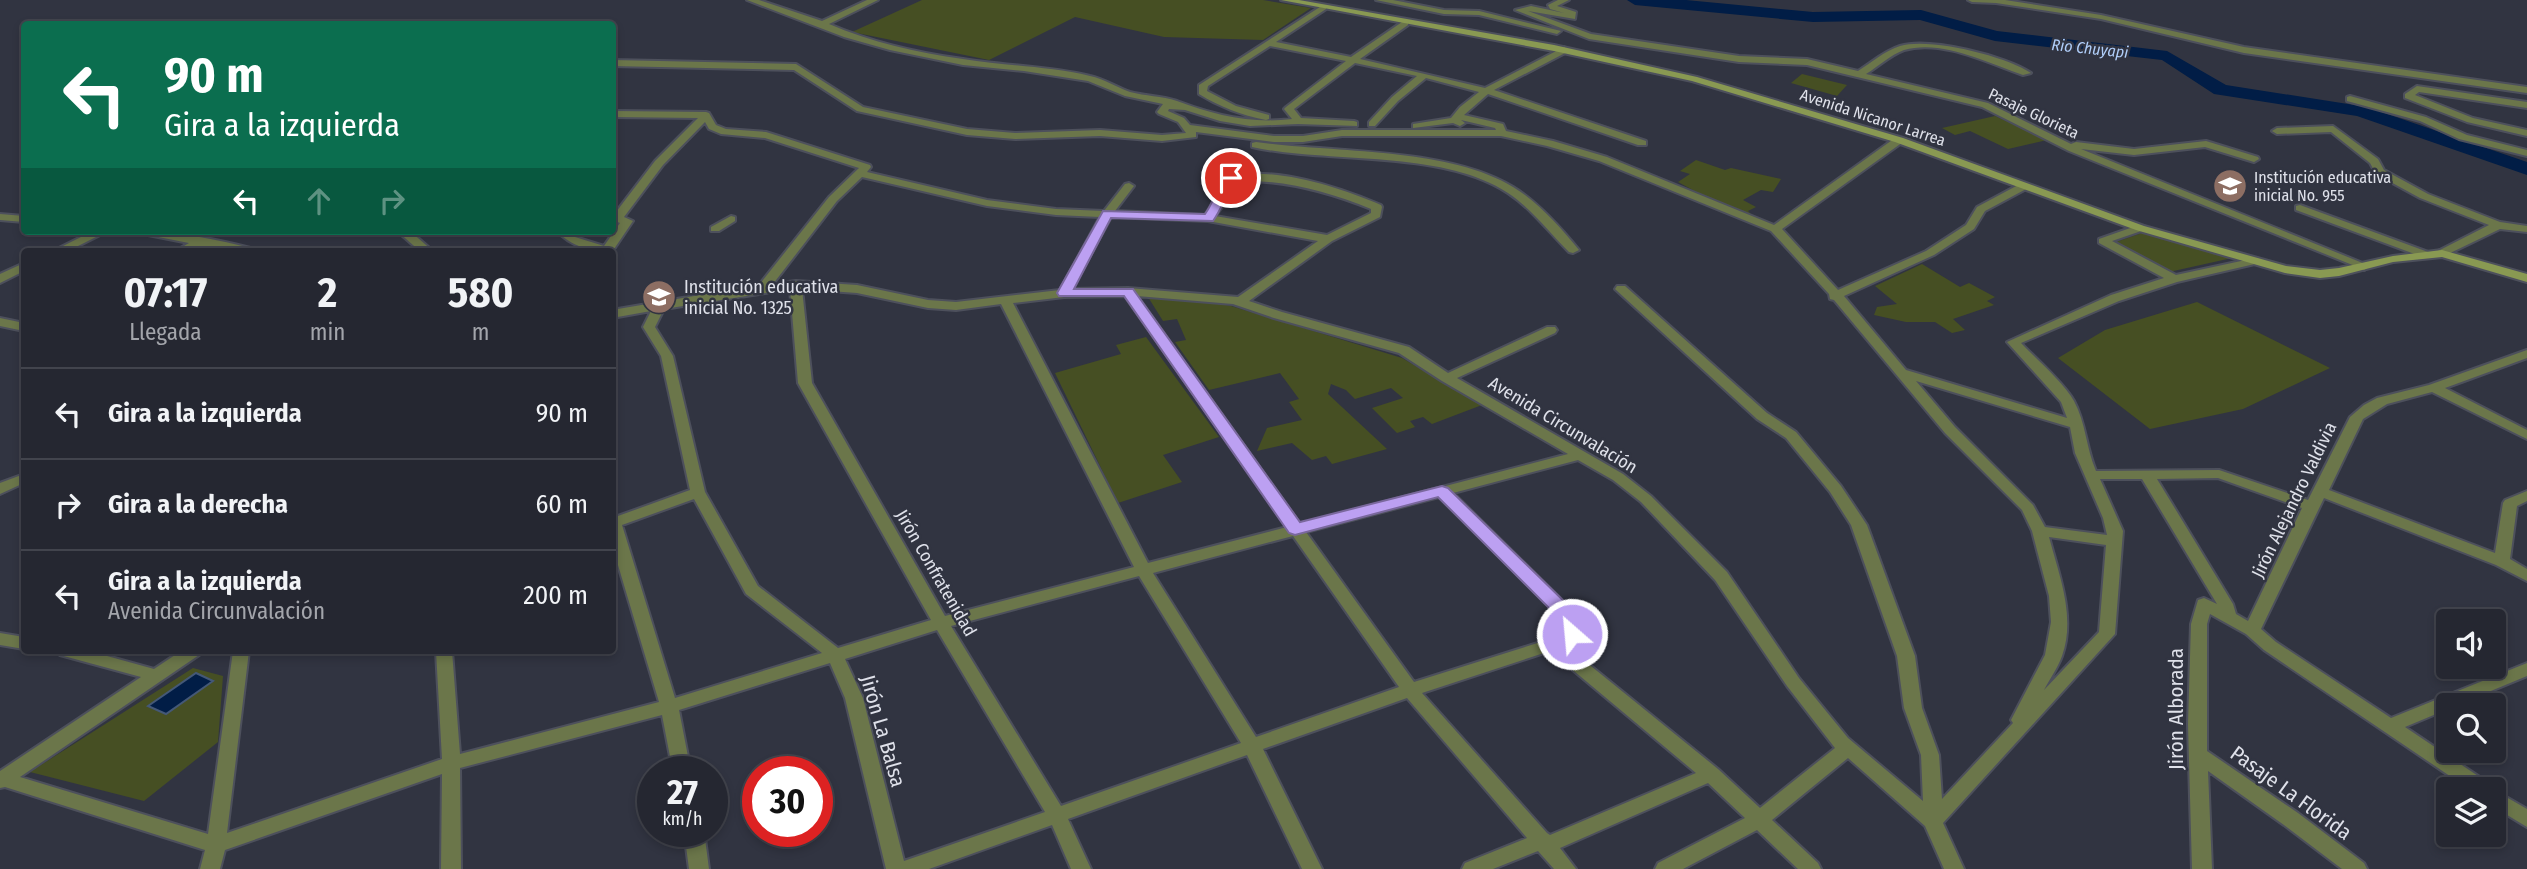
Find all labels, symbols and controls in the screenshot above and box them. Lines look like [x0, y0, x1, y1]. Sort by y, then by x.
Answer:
water label: Rio Chuyapi [2051, 35, 2129, 62]
text: 90 m [164, 46, 264, 105]
icon: left [49, 49, 140, 140]
street label: Pasaje Glorieta [1986, 84, 2082, 143]
street label: Avenida Nicanor Larrea [1798, 85, 1948, 150]
text: Gira a la izquierda [164, 106, 400, 144]
pin [1201, 148, 1261, 208]
icon: arrive [1212, 159, 1250, 197]
school or university icon: Institución educativa inicial No. 955 [2211, 167, 2249, 205]
place label: Institución educativa inicial No. 955 [2254, 168, 2391, 205]
icon: left [227, 182, 265, 220]
icon: ahead [300, 182, 338, 220]
icon: right [373, 182, 411, 220]
text: 07:17 [123, 268, 207, 318]
text: 2 [318, 268, 337, 318]
text: 580 [448, 268, 514, 318]
place label: Institución educativa inicial No. 1325 [684, 276, 839, 319]
school or university icon: Institución educativa inicial No. 1325 [640, 278, 678, 316]
text: Llegada [129, 318, 202, 346]
text: min [310, 318, 345, 346]
text: m [472, 318, 490, 346]
street label: Avenida Circunvalación [1485, 372, 1641, 478]
icon: left [49, 395, 87, 433]
text: Gira a la izquierda [108, 398, 302, 429]
text: 90 m [536, 398, 588, 429]
street label: Jirón Alejandro Valdivia [2247, 418, 2341, 582]
icon: right [49, 486, 87, 524]
text: Gira a la derecha [108, 489, 288, 520]
text: 60 m [535, 489, 588, 520]
street label: Jirón Confratenidad [891, 506, 981, 640]
text: Gira a la izquierda [108, 566, 302, 597]
icon: left [49, 577, 87, 615]
text: 200 m [523, 580, 588, 611]
text: Avenida Circunvalación [108, 597, 325, 625]
position arrow [1535, 597, 1609, 671]
map controls [2436, 609, 2506, 847]
button: sound [2436, 609, 2506, 679]
street label: Jirón Alborada [2163, 648, 2189, 770]
street label: Jirón La Balsa [855, 672, 911, 790]
button: search [2436, 693, 2506, 763]
street label: Pasaje La Florida [2225, 740, 2357, 846]
speed limit sign: 30 [742, 756, 833, 847]
text: 27 [667, 771, 698, 813]
button: layers [2436, 777, 2506, 847]
text: km/h [662, 808, 703, 830]

